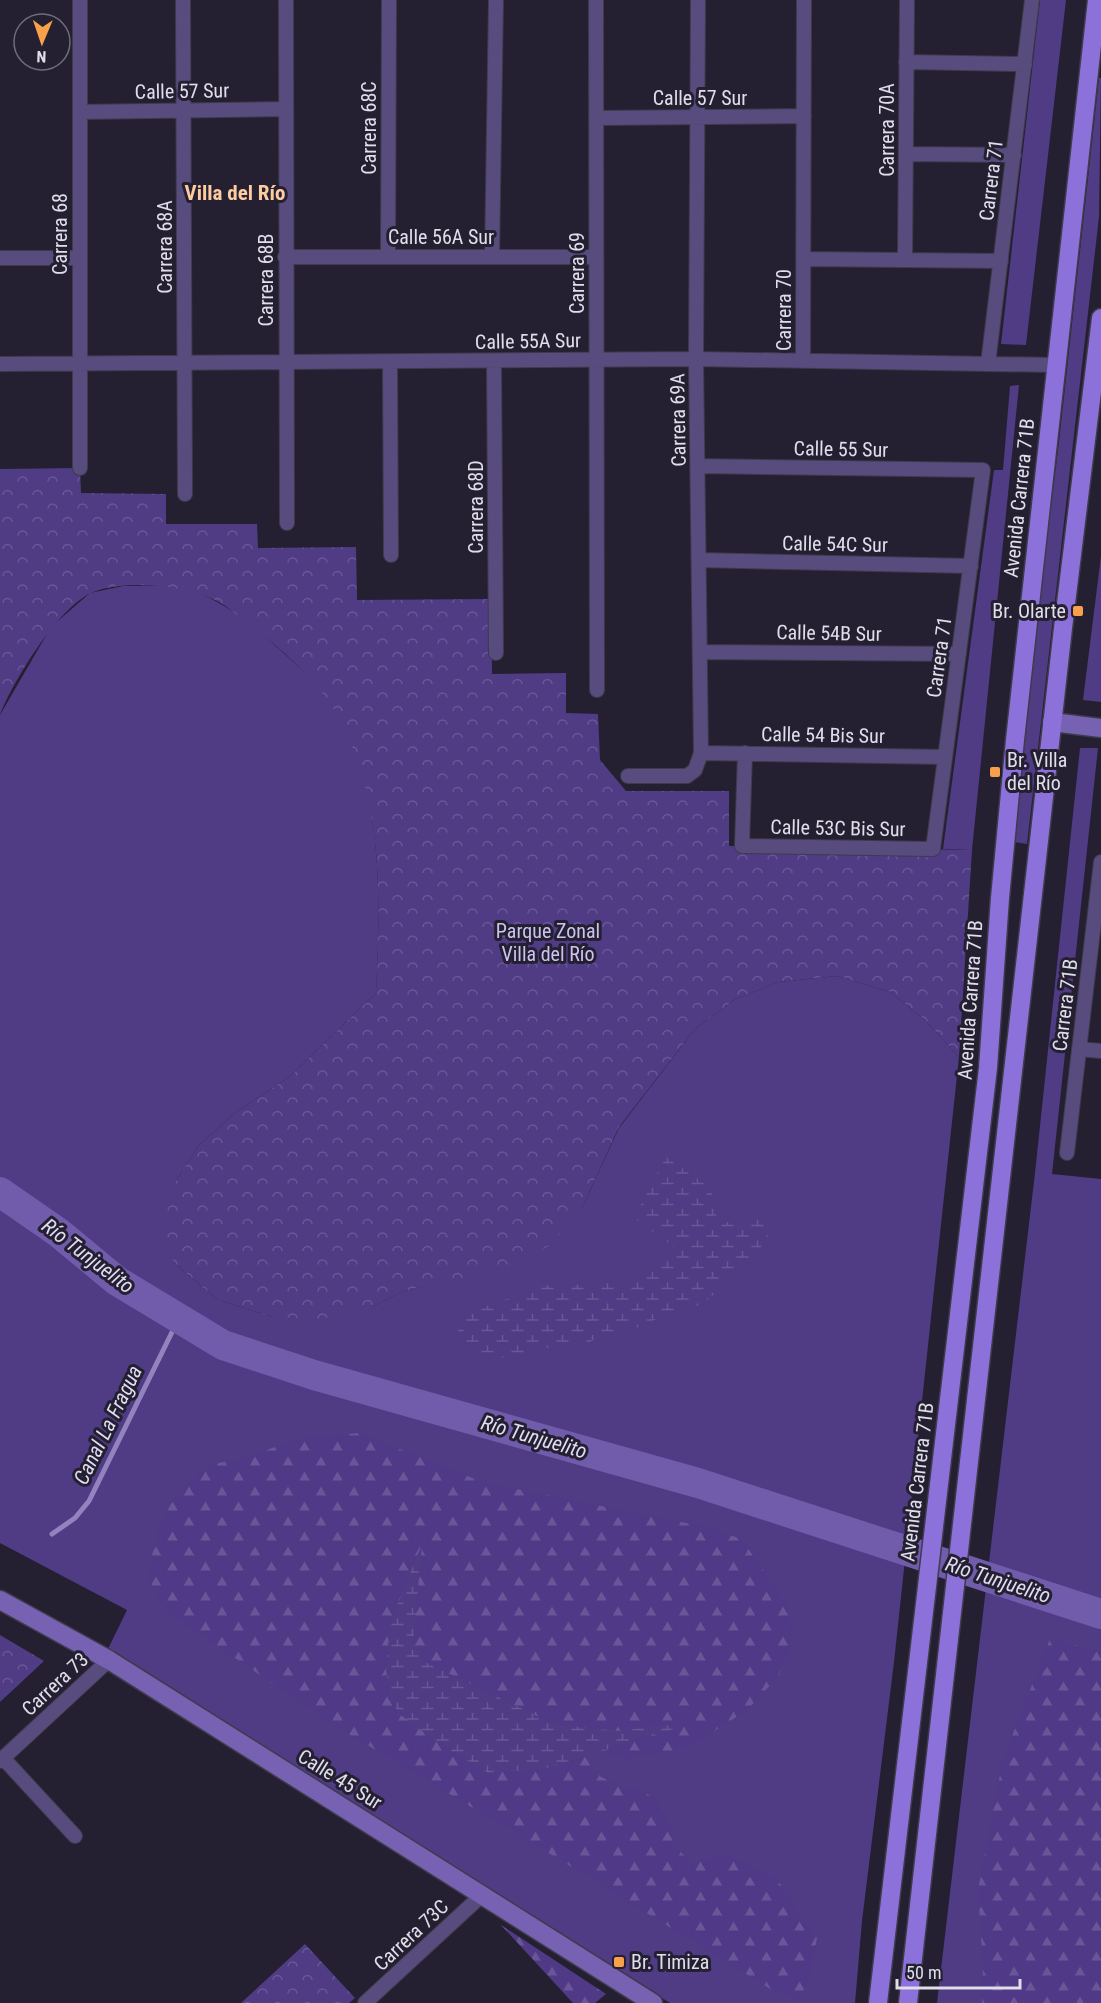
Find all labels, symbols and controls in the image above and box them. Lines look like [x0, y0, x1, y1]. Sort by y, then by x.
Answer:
north arrow [12, 12, 72, 72]
text: N [36, 47, 47, 66]
street label: Calle 57 Sur [135, 78, 229, 104]
street label: Carrera 68C [357, 81, 381, 175]
street label: Carrera 70A [875, 83, 899, 177]
street label: Calle 57 Sur [653, 86, 747, 110]
street label: Carrera 71 [974, 138, 1008, 222]
district label: Villa del Río [185, 181, 285, 205]
street label: Carrera 68 [48, 193, 72, 275]
street label: Carrera 68A [153, 200, 177, 294]
street label: Calle 56A Sur [388, 225, 494, 249]
street label: Carrera 69 [565, 232, 589, 314]
street label: Carrera 68B [254, 234, 278, 326]
street label: Carrera 70 [772, 269, 796, 351]
street label: Calle 55A Sur [475, 328, 581, 354]
street label: Carrera 69A [665, 373, 691, 467]
street label: Avenida Carrera 71B [999, 417, 1039, 579]
street label: Calle 55 Sur [794, 436, 888, 462]
street label: Carrera 68D [464, 460, 488, 554]
street label: Calle 54C Sur [782, 531, 888, 557]
place label: Br. Olarte [992, 599, 1066, 623]
marker: Br. Olarte [1071, 604, 1085, 618]
street label: Carrera 71 [921, 615, 957, 699]
street label: Calle 54B Sur [776, 620, 882, 646]
street label: Calle 54 Bis Sur [761, 722, 885, 748]
place label: Br. Villa del Río [1007, 748, 1067, 795]
marker: Br. Villa del Río [988, 765, 1002, 779]
street label: Calle 53C Bis Sur [770, 815, 906, 841]
park label: Parque Zonal Villa del Río [496, 919, 600, 966]
street label: Avenida Carrera 71B [952, 919, 988, 1081]
street label: Carrera 71B [1047, 957, 1083, 1053]
water label: Río Tunjuelito [37, 1214, 139, 1298]
water label: Canal La Fragua [69, 1362, 147, 1488]
street label: Avenida Carrera 71B [895, 1401, 939, 1563]
water label: Río Tunjuelito [478, 1410, 590, 1464]
water label: Río Tunjuelito [943, 1552, 1053, 1608]
street label: Carrera 73 [17, 1647, 93, 1721]
street label: Calle 45 Sur [294, 1744, 386, 1814]
street label: Carrera 73C [369, 1894, 453, 1976]
place label: Br. Timiza [631, 1950, 709, 1974]
scale bar [897, 1952, 1020, 1990]
marker: Br. Timiza [612, 1955, 626, 1969]
text: 50 m [906, 1962, 941, 1983]

